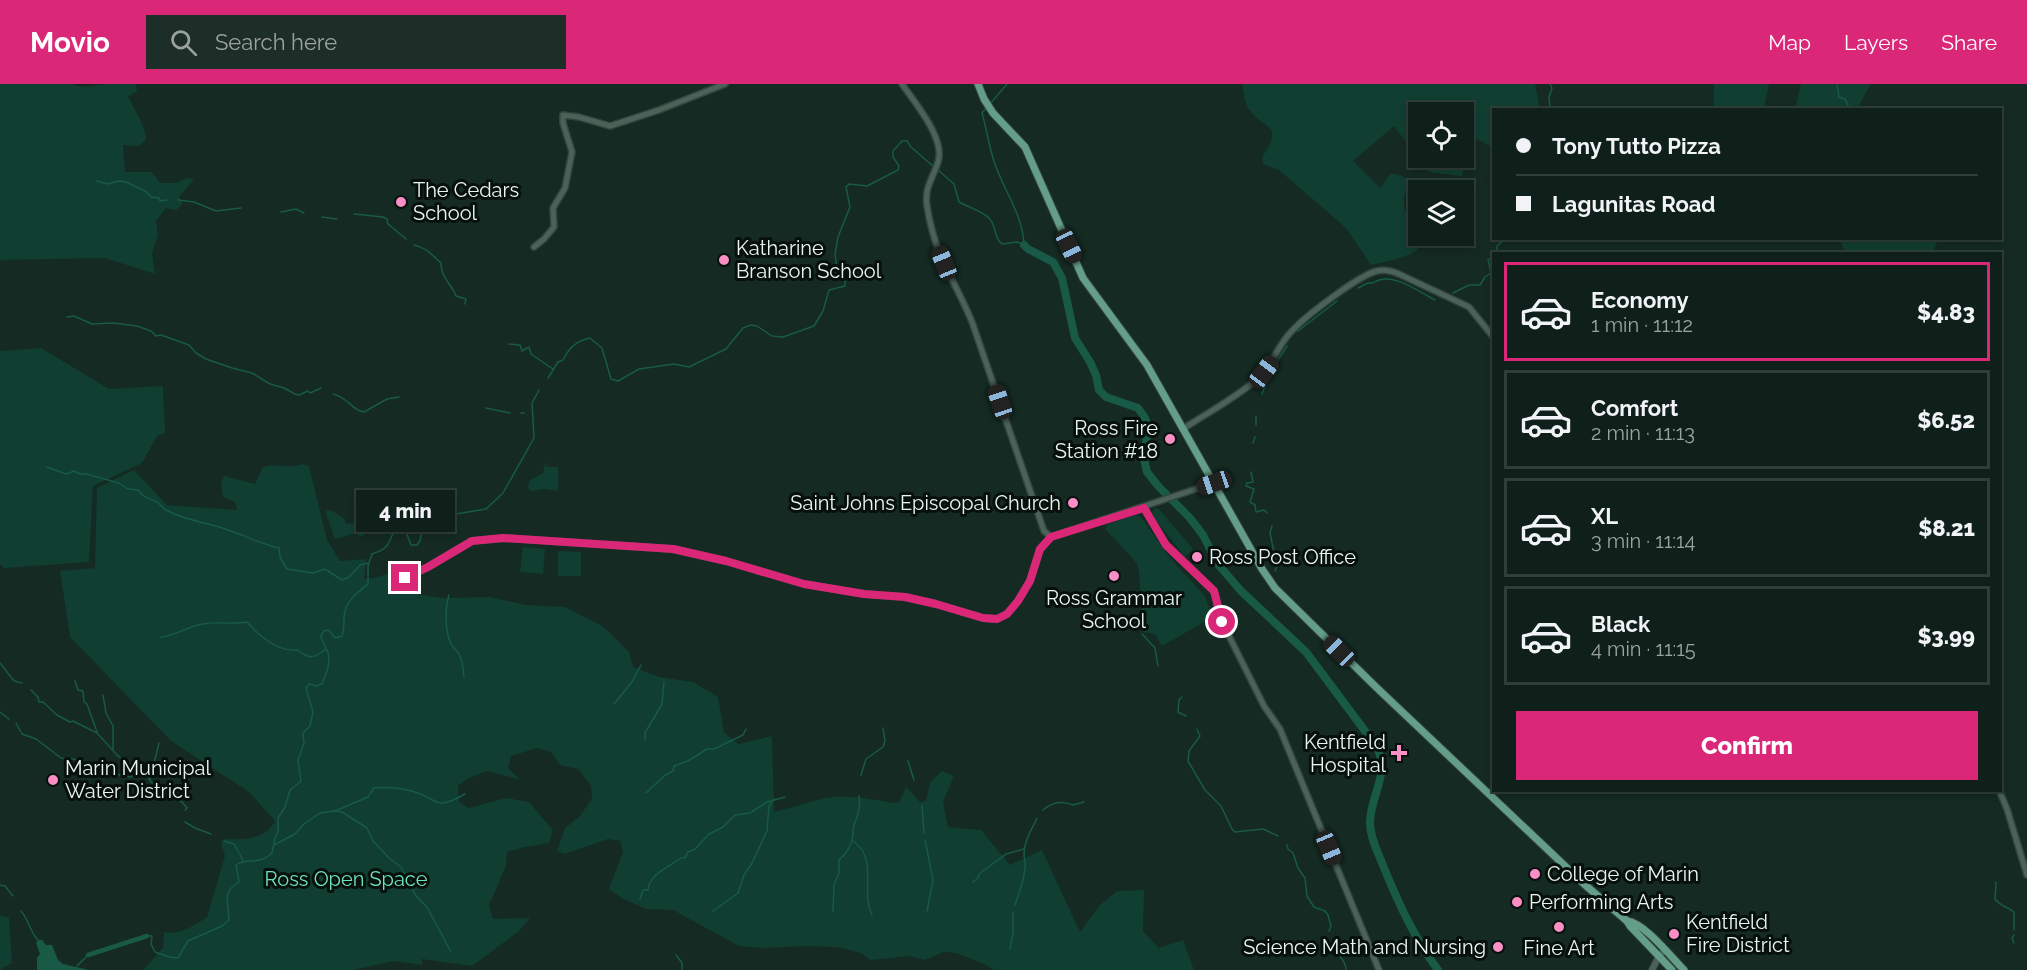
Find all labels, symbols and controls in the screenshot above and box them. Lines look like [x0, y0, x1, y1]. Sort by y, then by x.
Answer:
search box [146, 15, 566, 69]
text: Movio [30, 26, 110, 59]
icon: search [167, 26, 200, 59]
text: Search here [215, 29, 337, 55]
text: Map [1768, 30, 1811, 55]
text: Layers [1844, 30, 1908, 55]
text: Share [1941, 30, 1997, 55]
map controls [1408, 102, 1474, 246]
button: locate [1408, 102, 1474, 168]
text: Tony Tutto Pizza [1552, 133, 1721, 159]
place label: The Cedars School [413, 178, 519, 225]
button: layers [1408, 180, 1474, 246]
text: Lagunitas Road [1552, 191, 1716, 217]
marker: The Cedars School [394, 195, 408, 209]
car [1053, 226, 1085, 266]
place label: Katharine Branson School [736, 236, 882, 283]
car [929, 243, 959, 283]
marker: Katharine Branson School [717, 253, 731, 267]
icon: car [1519, 285, 1573, 339]
text: Economy [1591, 287, 1689, 313]
text: $4.83 [1917, 299, 1975, 325]
text: 1 min · 11:12 [1591, 313, 1693, 337]
car [1246, 352, 1282, 392]
car [986, 382, 1014, 422]
icon: car [1519, 393, 1573, 447]
text: Comfort [1591, 395, 1678, 421]
text: $6.52 [1917, 407, 1975, 433]
place label: Ross Fire Station #18 [1055, 416, 1158, 463]
text: 2 min · 11:13 [1591, 421, 1695, 445]
marker: Ross Fire Station #18 [1163, 432, 1177, 446]
car [1194, 469, 1234, 497]
callout: 4 min [356, 491, 454, 533]
place label: Saint Johns Episcopal Church [790, 491, 1061, 515]
marker: Saint Johns Episcopal Church [1066, 496, 1080, 510]
text: 4 min [379, 499, 432, 523]
icon: car [1519, 501, 1573, 555]
text: XL [1591, 503, 1618, 529]
text: $8.21 [1918, 515, 1975, 541]
text: 3 min · 11:14 [1591, 529, 1696, 553]
place label: Ross Post Office [1209, 545, 1356, 569]
marker: Ross Post Office [1190, 550, 1204, 564]
route end [391, 564, 418, 591]
marker: Ross Grammar School [1107, 569, 1121, 583]
place label: Ross Grammar School [1046, 586, 1182, 633]
route start [1208, 608, 1235, 635]
icon: car [1519, 609, 1573, 663]
text: Black [1591, 611, 1650, 637]
text: $3.99 [1917, 623, 1975, 649]
car [1320, 632, 1358, 670]
text: 4 min · 11:15 [1591, 637, 1696, 661]
button: Confirm [1516, 711, 1978, 780]
place label: Kentfield Hospital [1304, 730, 1387, 777]
marker: Kentfield Hospital [1390, 744, 1408, 762]
place label: Marin Municipal Water District [65, 756, 211, 803]
marker: Marin Municipal Water District [46, 773, 60, 787]
car [1314, 828, 1344, 868]
place label: College of Marin [1547, 862, 1699, 886]
park label: Ross Open Space [265, 867, 428, 891]
marker: College of Marin [1528, 867, 1542, 881]
place label: Performing Arts [1529, 890, 1673, 914]
marker: Performing Arts [1510, 895, 1524, 909]
place label: Kentfield Fire District [1686, 910, 1790, 957]
marker: Fine Art [1552, 920, 1566, 934]
marker: Kentfield Fire District [1667, 927, 1681, 941]
place label: Science Math and Nursing [1243, 935, 1486, 959]
place label: Fine Art [1523, 936, 1595, 960]
marker: Science Math and Nursing [1491, 940, 1505, 954]

